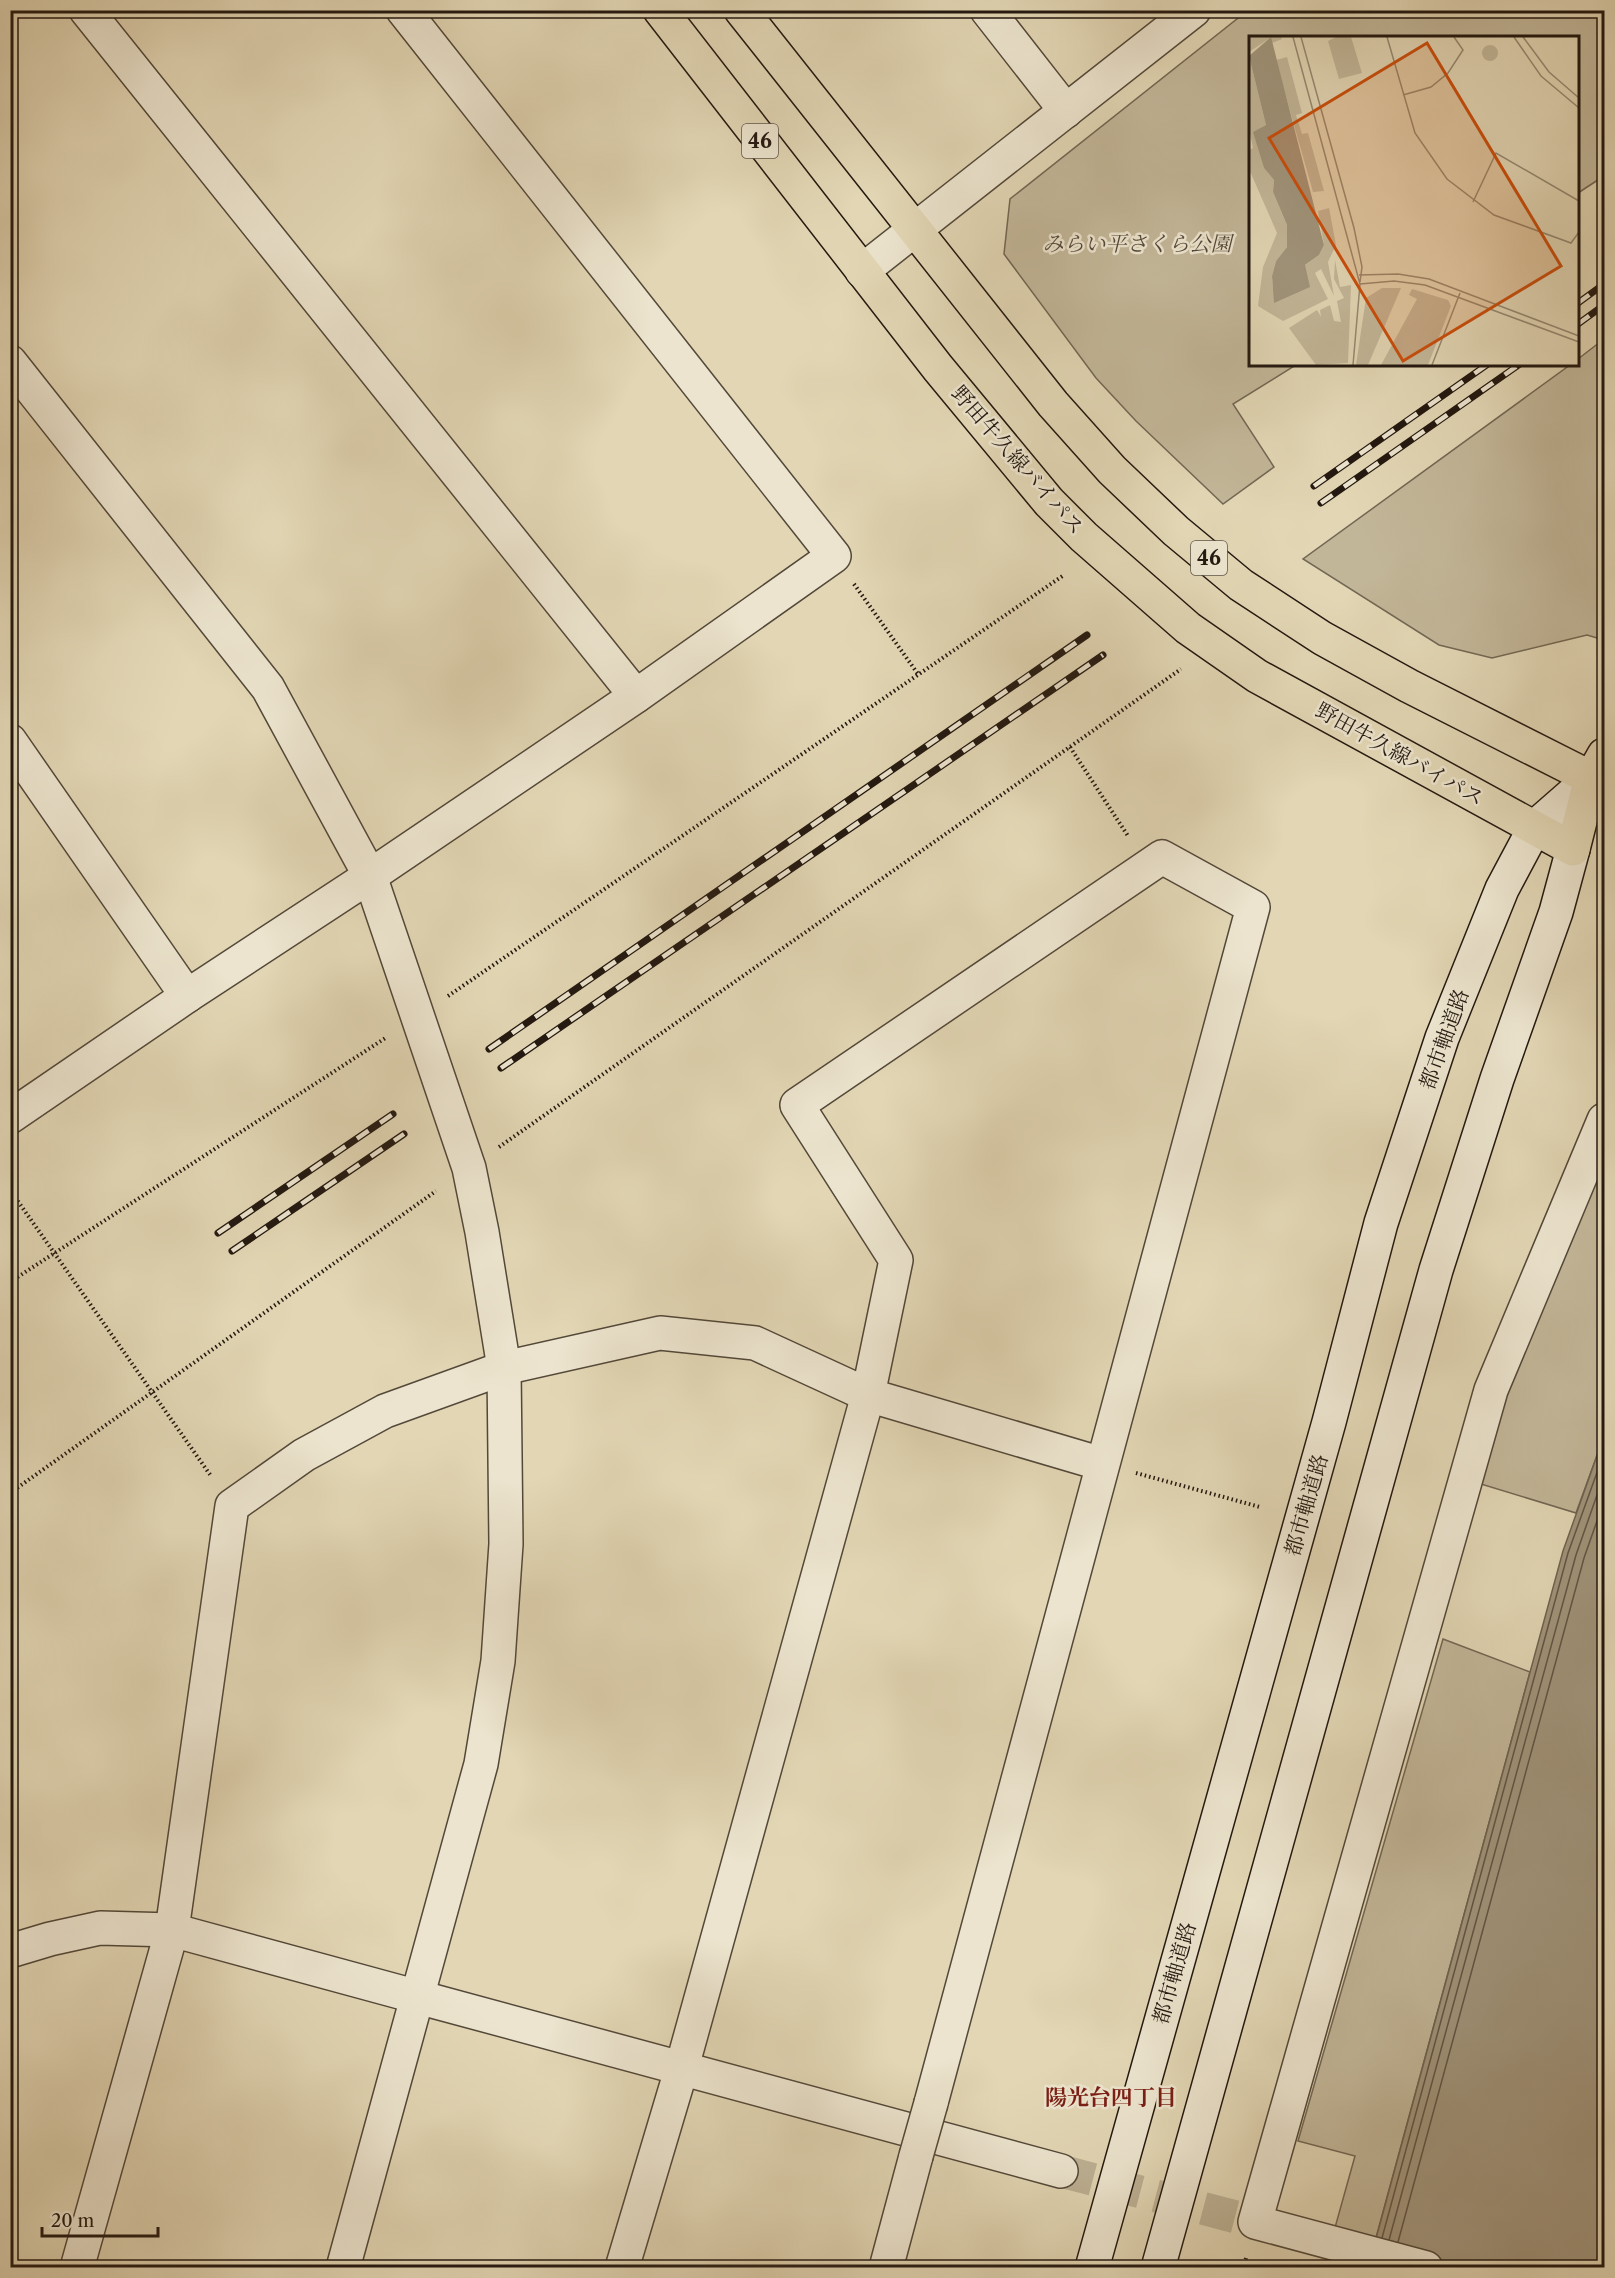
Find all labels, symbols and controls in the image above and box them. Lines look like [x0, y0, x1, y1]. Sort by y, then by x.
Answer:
inset map [1249, 36, 1579, 366]
road number: 46 [742, 124, 778, 158]
park label: みらい平さくら公園 [1043, 231, 1234, 256]
street label: 野田牛久線バイパス [947, 381, 1089, 539]
road number: 46 [1191, 541, 1227, 575]
street label: 野田牛久線バイパス [1311, 697, 1489, 811]
street label: 都市軸道路 [1414, 985, 1474, 1093]
street label: 都市軸道路 [1280, 1451, 1332, 1559]
street label: 都市軸道路 [1148, 1919, 1200, 2027]
district label: 陽光台四丁目 [1045, 2084, 1177, 2111]
scale bar [42, 2200, 158, 2238]
text: 20 m [51, 2210, 95, 2232]

